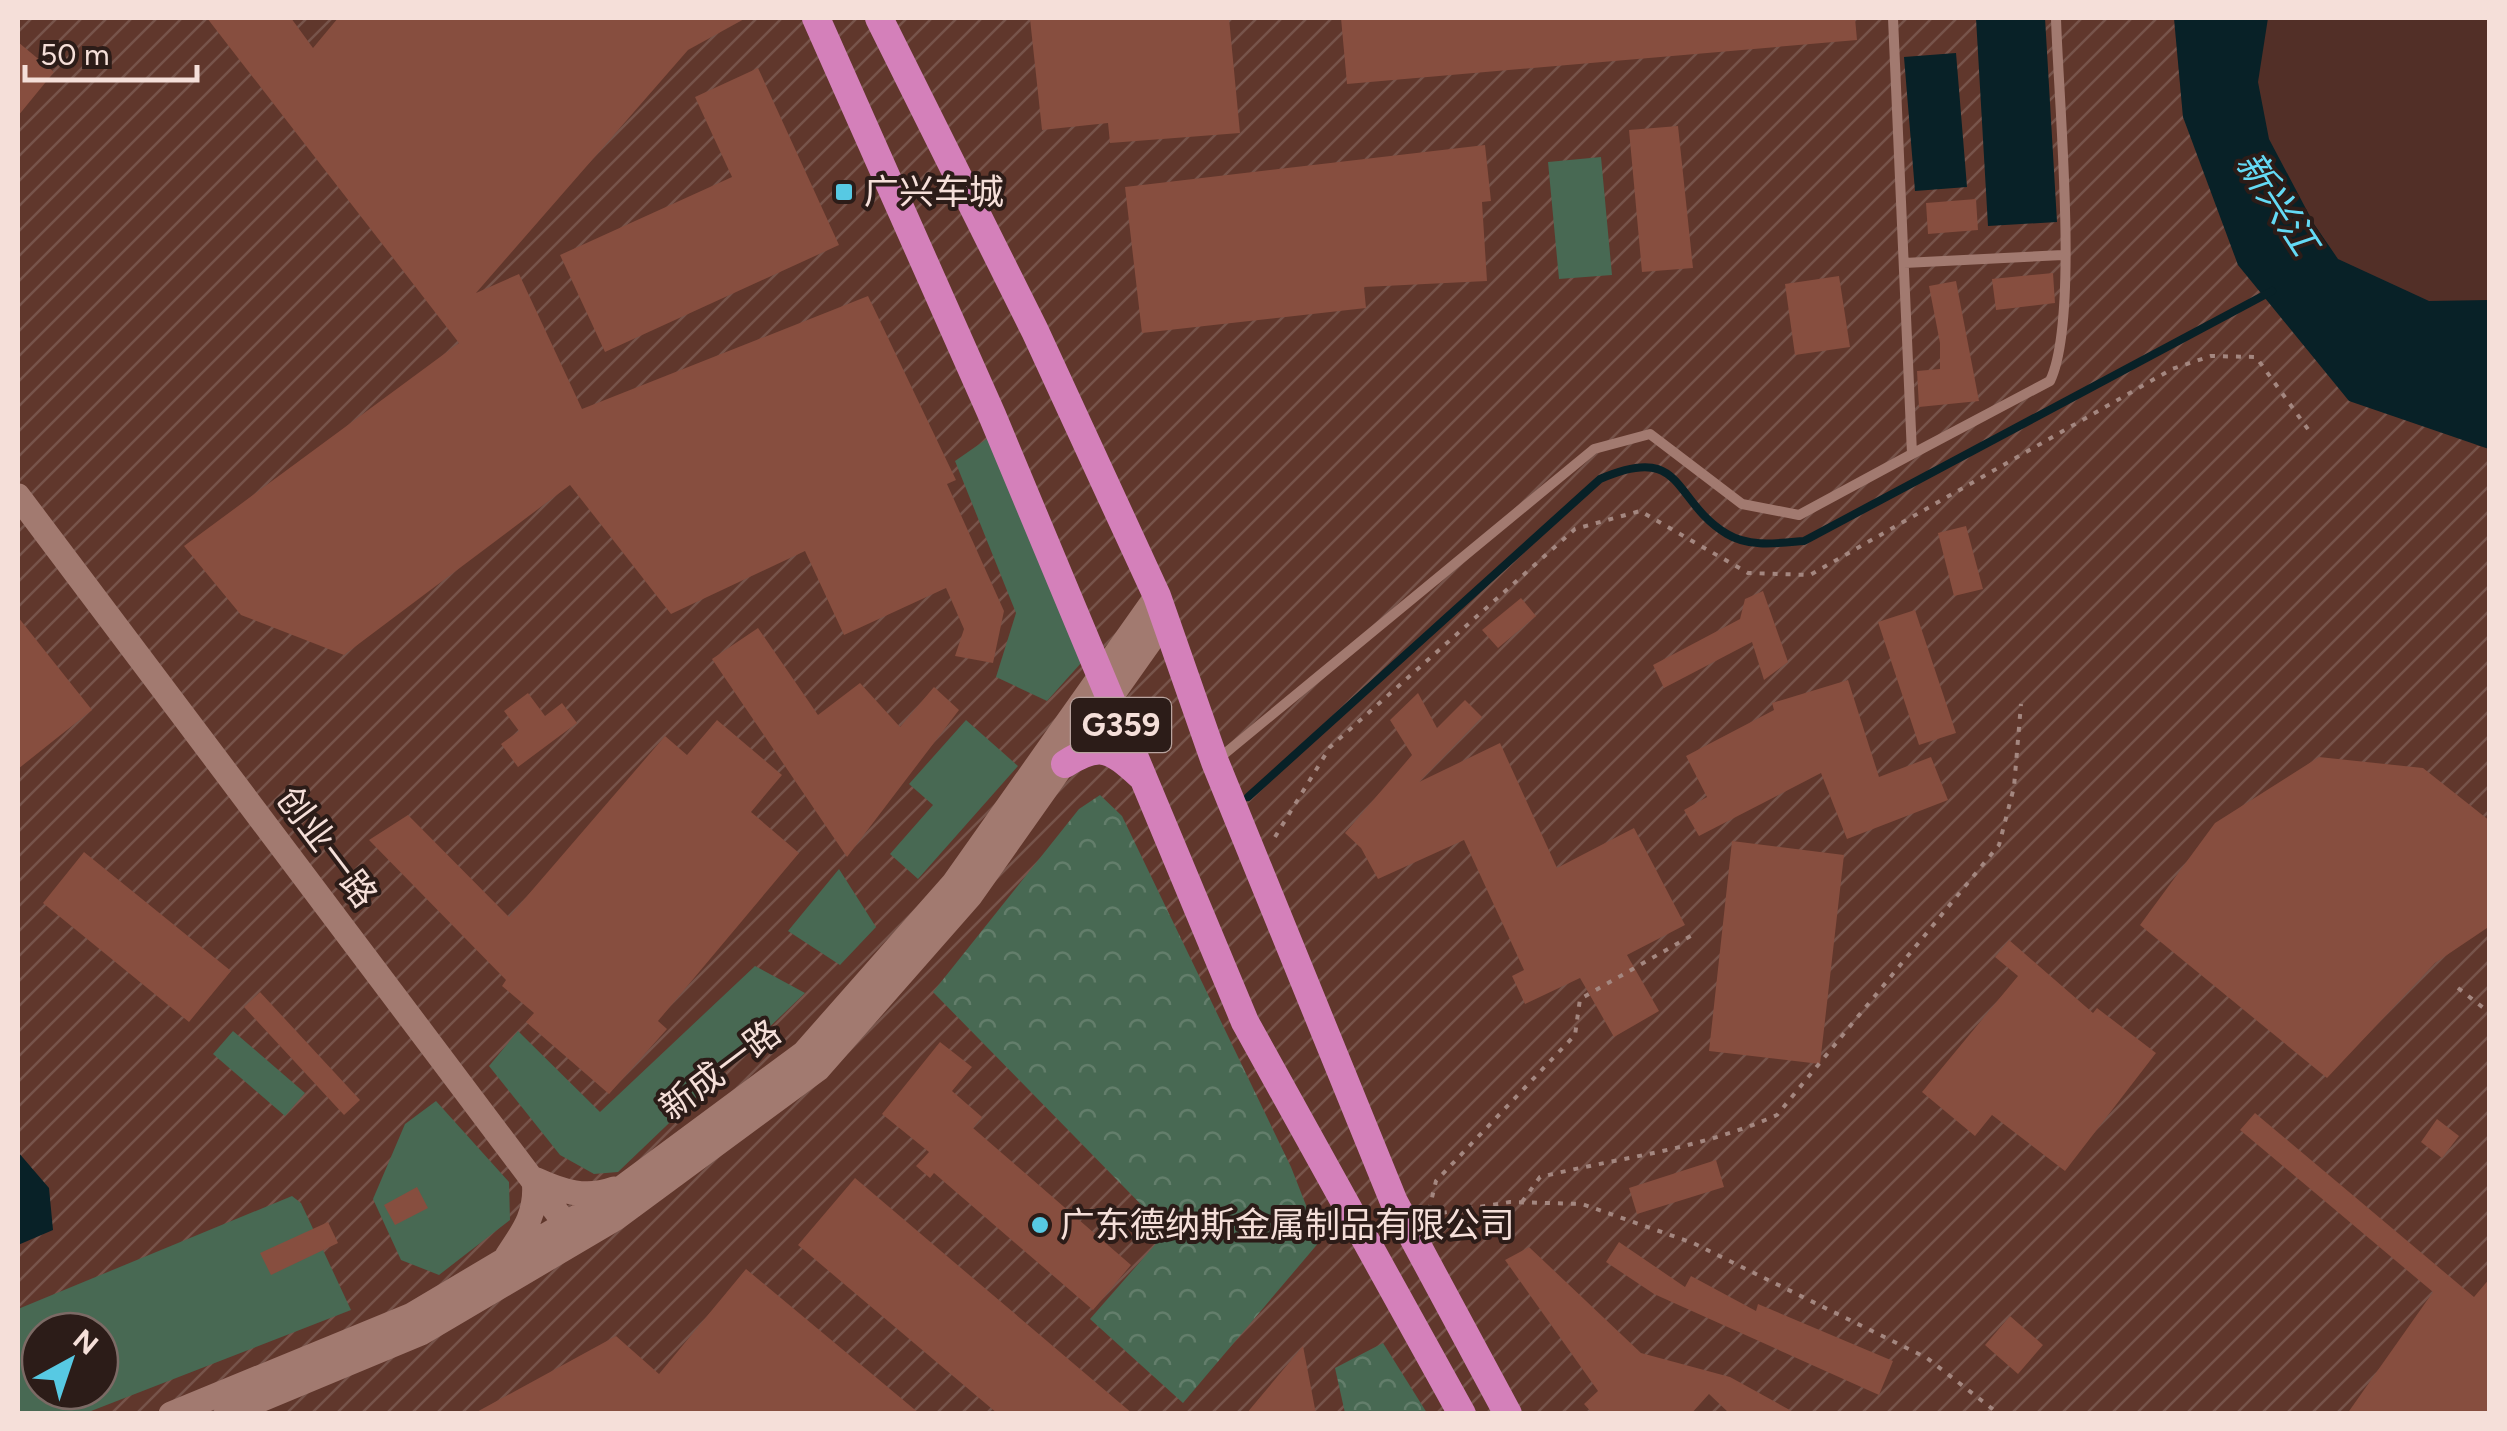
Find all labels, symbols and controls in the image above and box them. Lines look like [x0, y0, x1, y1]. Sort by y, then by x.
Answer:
scale bar [25, 20, 198, 82]
text: 50 m [40, 36, 109, 73]
water label: 新兴江 [2227, 143, 2330, 267]
place label: 广兴车城 [864, 171, 1004, 213]
marker: 广兴车城 [833, 181, 855, 203]
road number: G359 [1071, 698, 1171, 752]
street label: 创业一路 [268, 778, 386, 916]
street label: 新成一路 [651, 1011, 789, 1129]
place label: 广东德纳斯金属制品有限公司 [1060, 1204, 1515, 1246]
marker: 广东德纳斯金属制品有限公司 [1029, 1214, 1051, 1236]
north arrow [20, 1311, 120, 1411]
text: N [67, 1322, 105, 1362]

